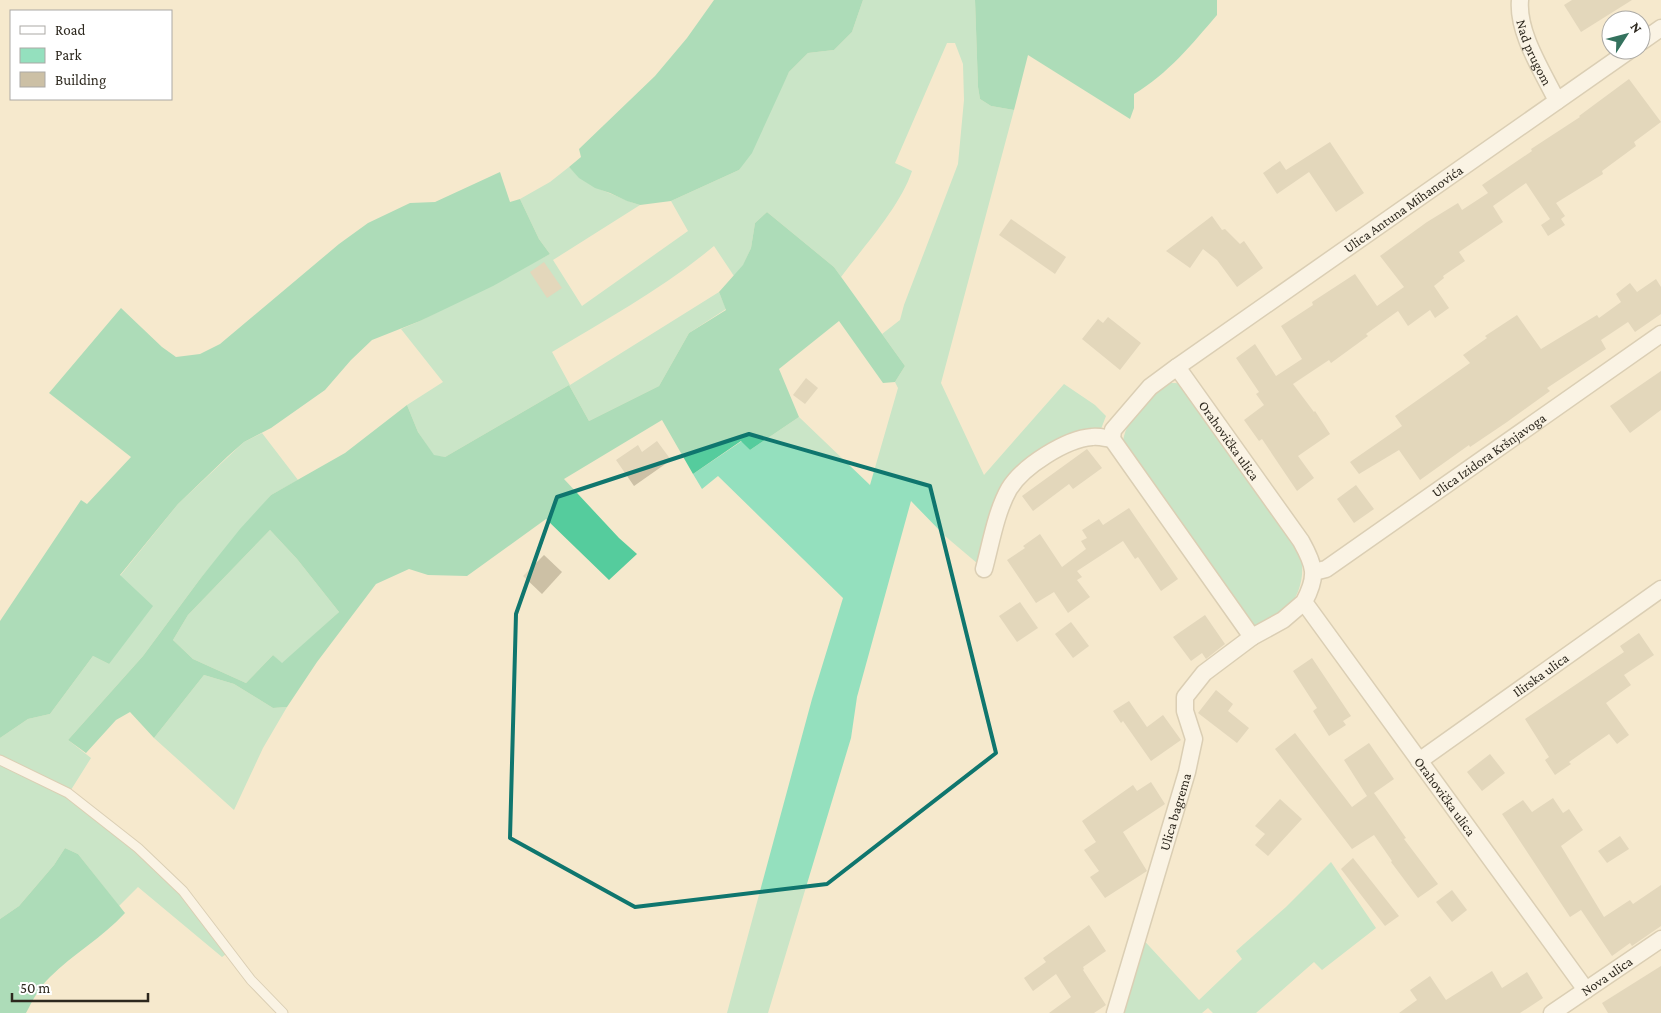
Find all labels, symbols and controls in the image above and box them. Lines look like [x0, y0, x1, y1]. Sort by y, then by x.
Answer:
legend [10, 10, 172, 100]
north arrow [1601, 10, 1651, 60]
street label: Nad prugom [1513, 18, 1556, 88]
text: N [1627, 19, 1646, 36]
text: Road [55, 22, 86, 38]
text: Park [55, 47, 82, 63]
text: Building [55, 72, 106, 89]
street label: Ulica Antuna Mihanovića [1340, 161, 1466, 256]
street label: Orahovička ulica [1196, 398, 1263, 484]
street label: Ulica Izidora Kršnjavoga [1428, 409, 1549, 500]
street label: Ilirska ulica [1509, 649, 1572, 700]
street label: Orahovička ulica [1411, 754, 1480, 839]
street label: Ulica bagrema [1156, 770, 1194, 853]
street label: Nova ulica [1578, 953, 1636, 999]
scale bar [12, 970, 149, 1002]
text: 50 m [20, 980, 50, 996]

